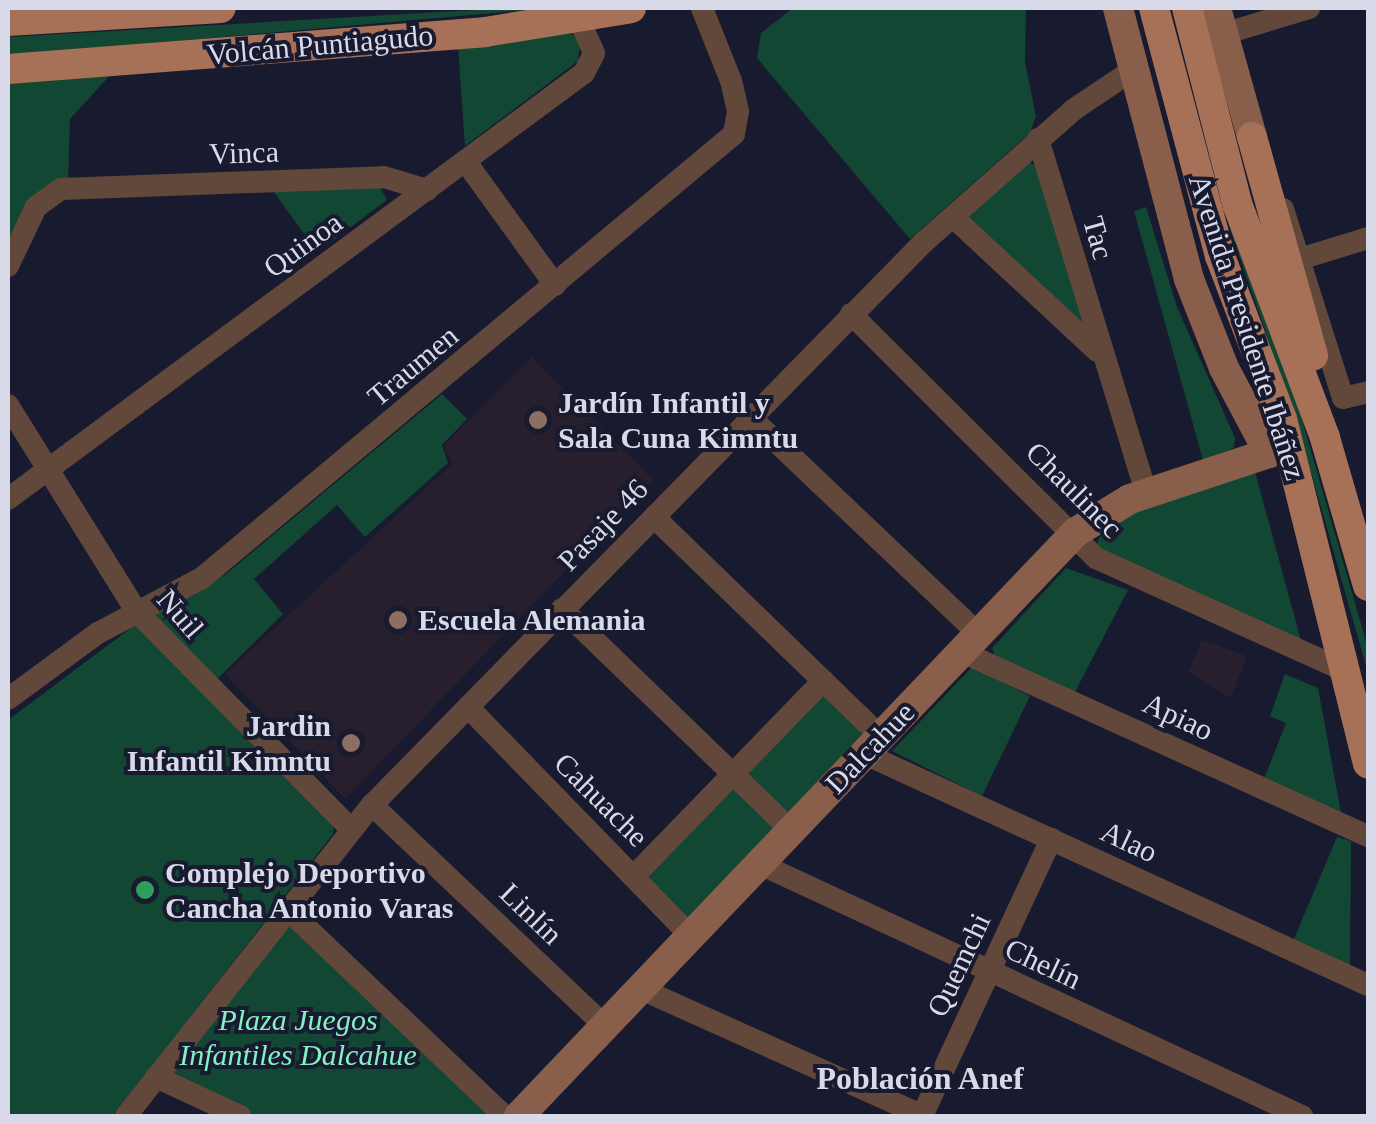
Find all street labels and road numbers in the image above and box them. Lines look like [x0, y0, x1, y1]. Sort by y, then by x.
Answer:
street label: Volcán Puntiagudo [205, 17, 435, 73]
street label: Vinca [208, 134, 280, 172]
street label: Avenida Presidente Ibáñez [1181, 170, 1313, 484]
street label: Quinoa [257, 204, 349, 286]
street label: Tac [1075, 212, 1121, 264]
street label: Traumen [360, 318, 466, 414]
street label: Chaulinec [1018, 434, 1130, 546]
street label: Pasaje 46 [550, 471, 656, 579]
street label: Nuil [149, 582, 211, 646]
street label: Apiao [1137, 685, 1219, 749]
street label: Dalcahue [818, 695, 922, 801]
street label: Cahuache [546, 745, 656, 855]
street label: Alao [1095, 813, 1163, 871]
street label: Linlín [492, 876, 570, 952]
street label: Quemchi [919, 908, 999, 1022]
street label: Chelín [999, 931, 1087, 997]

